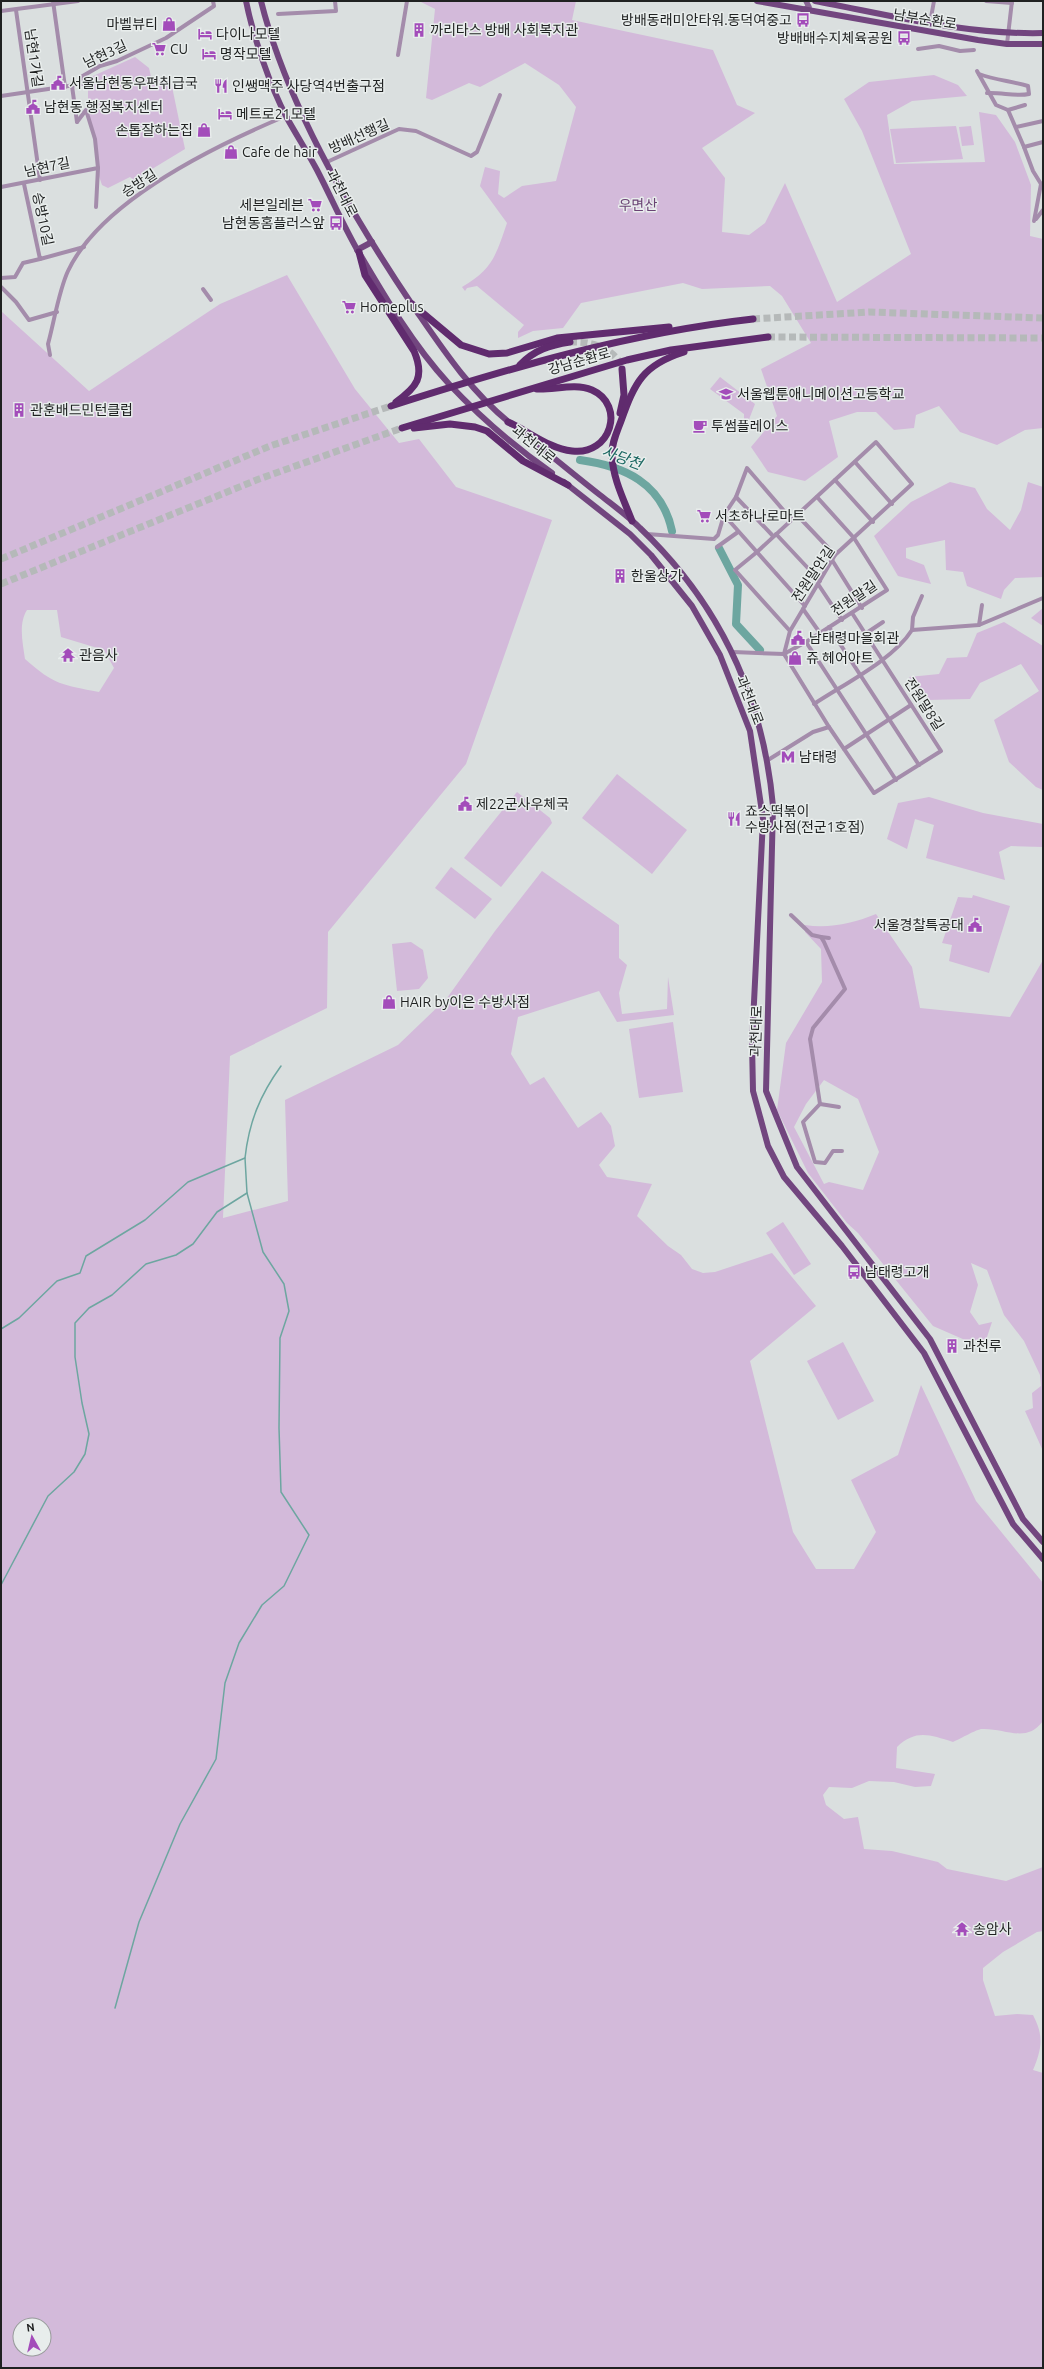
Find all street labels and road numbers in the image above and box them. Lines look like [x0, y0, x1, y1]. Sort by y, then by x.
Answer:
street label: 남부순환로 [892, 6, 958, 32]
street label: 남현1가길 [22, 27, 46, 89]
street label: 남현3길 [81, 37, 129, 71]
street label: 방배선행길 [326, 116, 392, 156]
street label: 남현7길 [23, 154, 71, 180]
street label: 승방길 [118, 166, 160, 200]
street label: 과천대로 [323, 166, 361, 220]
street label: 승방10길 [30, 191, 56, 247]
street label: 강남순환로 [546, 344, 612, 378]
street label: 과천대로 [509, 422, 559, 467]
street label: 전원말안길 [788, 543, 838, 605]
street label: 전원말길 [828, 577, 880, 619]
street label: 과천대로 [733, 673, 767, 727]
street label: 전원말8길 [901, 675, 947, 733]
street label: 과천대로 [747, 1005, 765, 1057]

